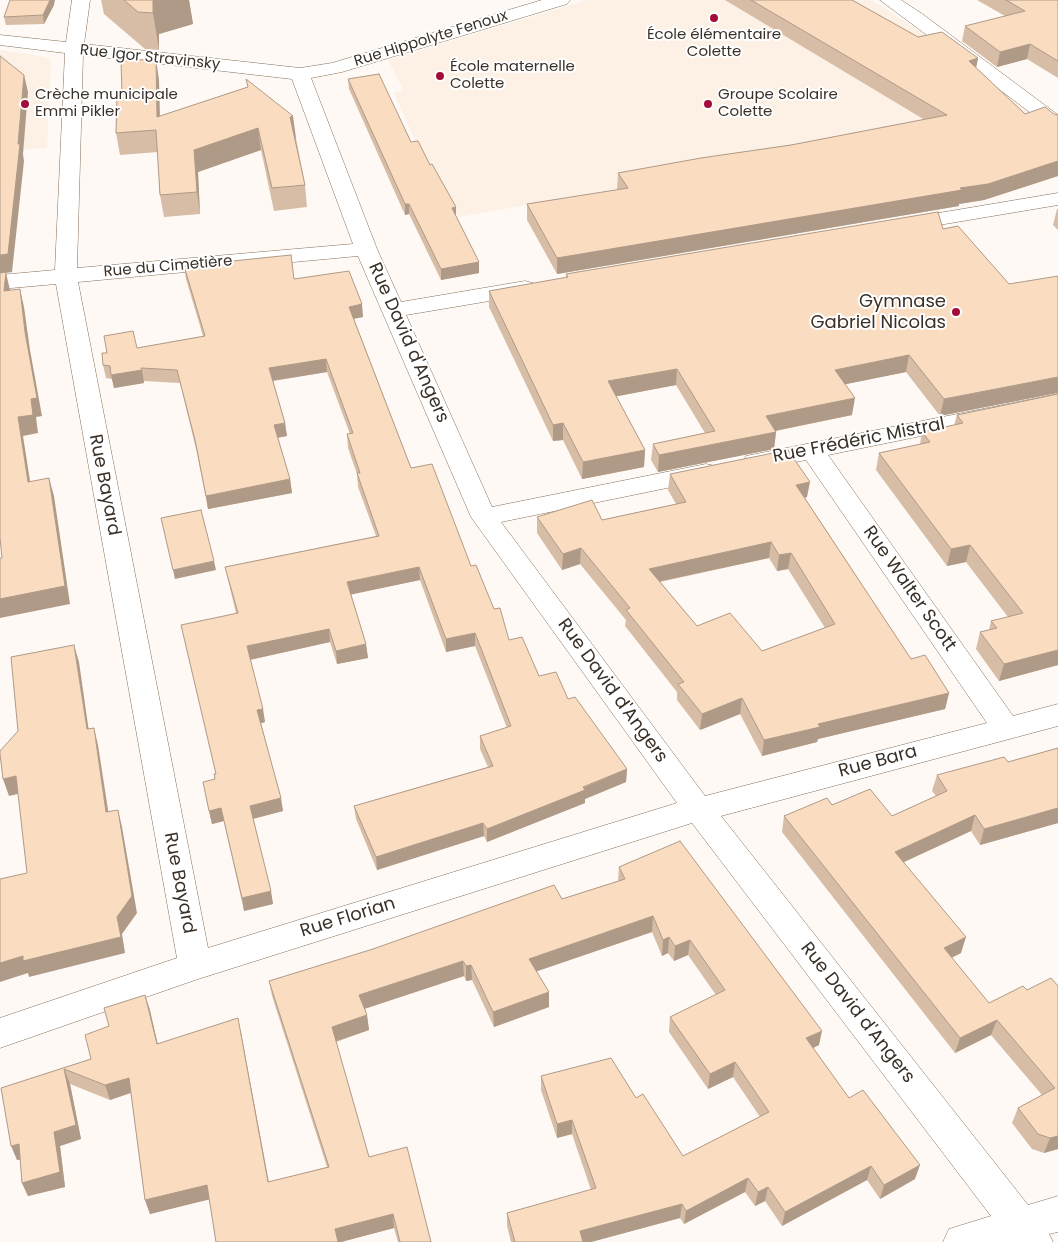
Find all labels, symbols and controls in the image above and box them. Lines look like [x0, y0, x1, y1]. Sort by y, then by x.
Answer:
street label: Rue Hippolyte Fenoux [352, 7, 510, 71]
marker: École élémentaire Colette [708, 12, 720, 24]
place label: École élémentaire Colette [647, 26, 781, 61]
street label: Rue Igor Stravinsky [79, 42, 221, 74]
place label: École maternelle Colette [450, 58, 575, 93]
marker: École maternelle Colette [434, 70, 446, 82]
place label: Crèche municipale Emmi Pikler [35, 86, 178, 121]
place label: Groupe Scolaire Colette [718, 86, 838, 121]
marker: Crèche municipale Emmi Pikler [19, 98, 31, 110]
marker: Groupe Scolaire Colette [702, 98, 714, 110]
street label: Rue du Cimetière [103, 252, 233, 282]
street label: Rue David d'Angers [363, 260, 453, 426]
place label: Gymnase Gabriel Nicolas [811, 291, 946, 334]
marker: Gymnase Gabriel Nicolas [950, 306, 962, 318]
street label: Rue Frédéric Mistral [771, 414, 947, 468]
street label: Rue Bayard [84, 432, 124, 538]
street label: Rue Walter Scott [858, 522, 960, 656]
street label: Rue David d'Angers [552, 615, 672, 767]
street label: Rue Bara [836, 741, 920, 783]
street label: Rue Bayard [159, 830, 199, 936]
street label: Rue Florian [298, 893, 398, 943]
street label: Rue David d'Angers [795, 938, 919, 1088]

